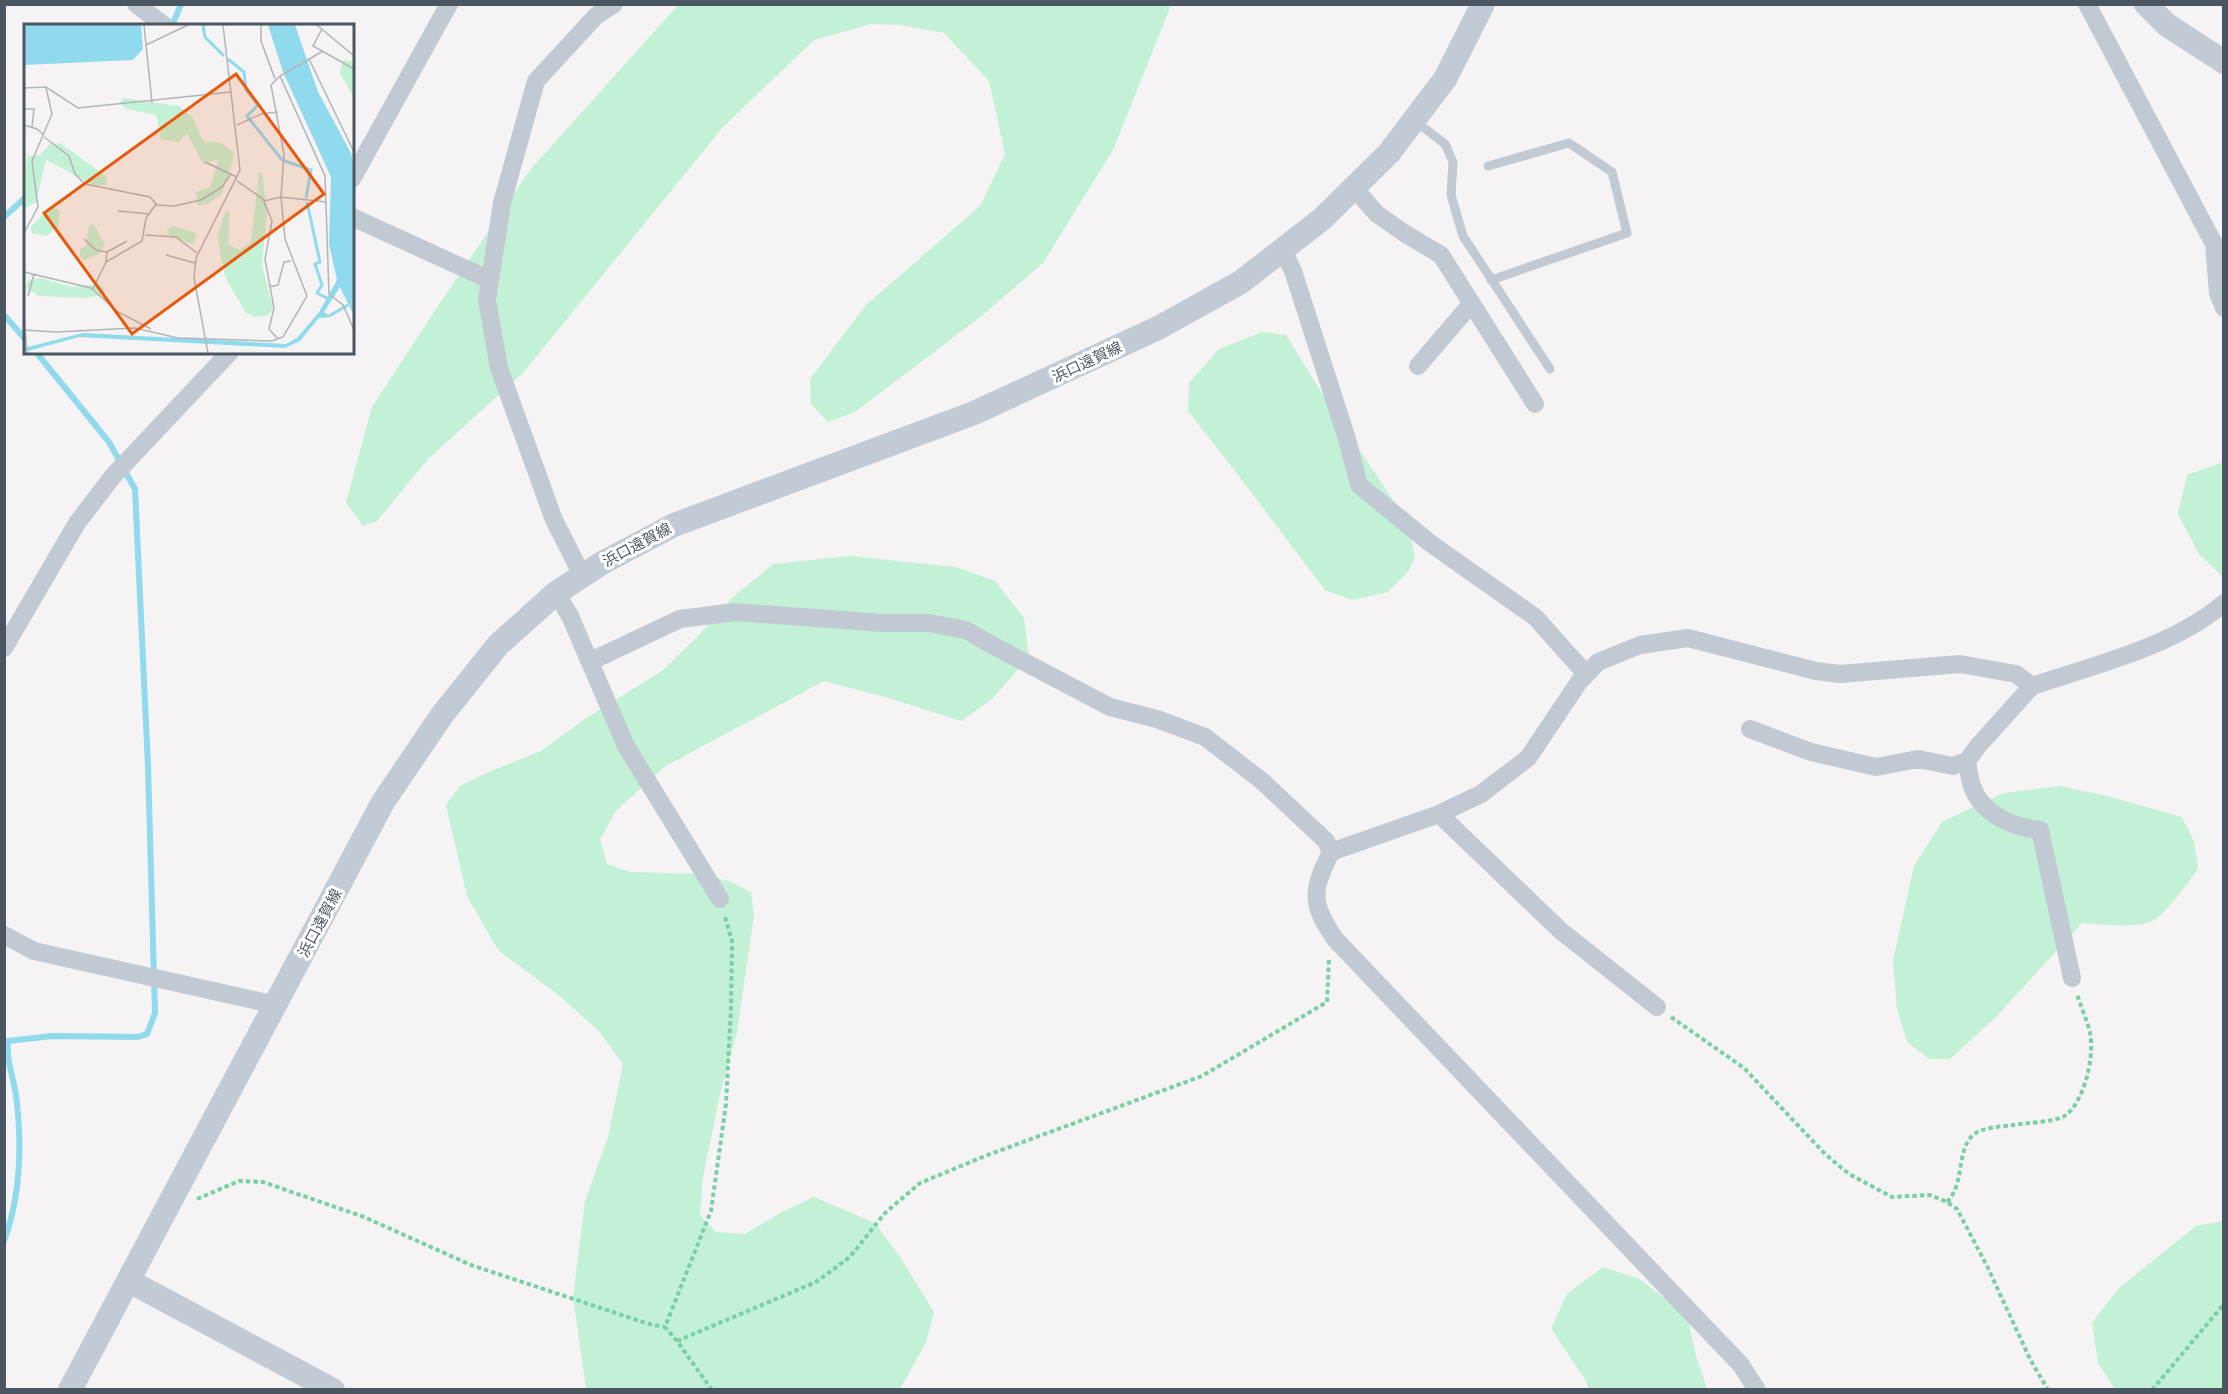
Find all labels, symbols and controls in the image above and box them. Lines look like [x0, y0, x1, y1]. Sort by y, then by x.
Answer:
inset map [24, 24, 354, 354]
street label: 浜口遠賀線 [1049, 338, 1125, 386]
street label: 浜口遠賀線 [600, 519, 674, 571]
street label: 浜口遠賀線 [294, 886, 346, 960]

